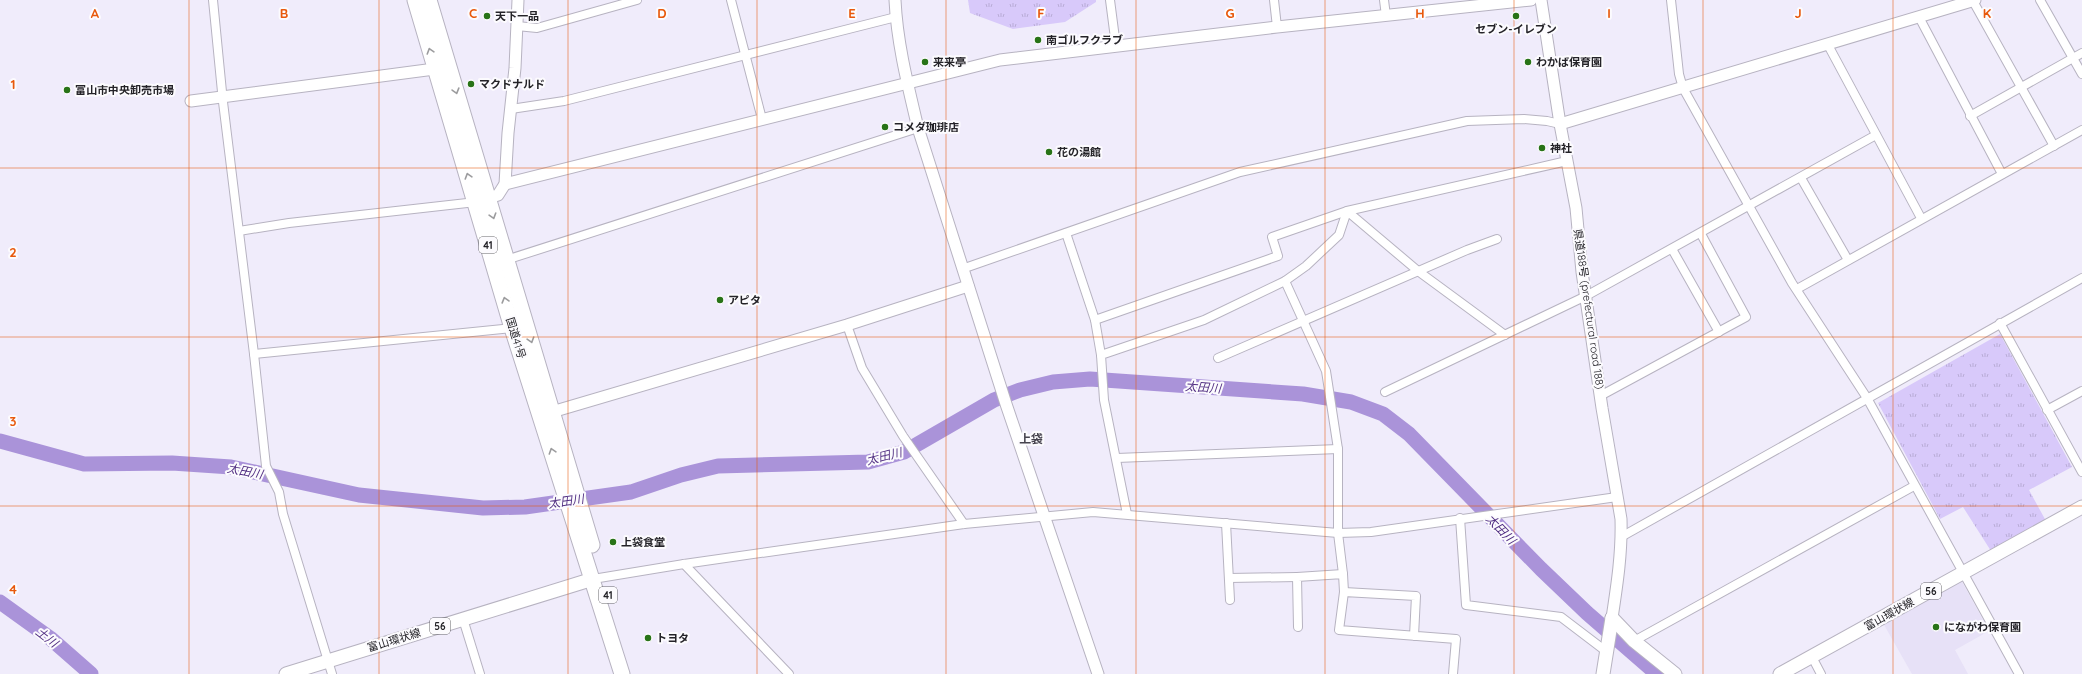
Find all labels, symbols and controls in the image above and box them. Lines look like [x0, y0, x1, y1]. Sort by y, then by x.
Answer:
text: A [91, 5, 100, 21]
text: B [280, 5, 288, 21]
text: C [469, 5, 477, 21]
text: D [657, 5, 667, 21]
text: E [848, 5, 856, 21]
text: F [1037, 5, 1045, 21]
text: G [1225, 5, 1235, 21]
text: H [1415, 5, 1425, 21]
text: I [1607, 5, 1611, 21]
text: J [1794, 5, 1802, 21]
text: K [1983, 5, 1992, 21]
place label: 天下一品 [495, 9, 539, 23]
marker: 天下一品 [482, 11, 492, 21]
marker: セブン-イレブン [1511, 11, 1521, 21]
place label: セブン-イレブン [1475, 22, 1557, 36]
place label: 南ゴルフクラブ [1046, 33, 1123, 47]
marker: 南ゴルフクラブ [1033, 35, 1043, 45]
one-way arrow [426, 48, 435, 55]
place label: 来来亭 [933, 55, 966, 69]
place label: わかば保育園 [1536, 55, 1602, 69]
marker: 来来亭 [920, 57, 930, 67]
marker: わかば保育園 [1523, 57, 1533, 67]
text: 1 [10, 76, 16, 92]
place label: マクドナルド [479, 77, 545, 91]
marker: マクドナルド [466, 79, 476, 89]
place label: 富山市中央卸売市場 [75, 83, 174, 97]
marker: 富山市中央卸売市場 [62, 85, 72, 95]
one-way arrow [451, 87, 460, 94]
place label: コメダ珈琲店 [893, 120, 959, 134]
marker: コメダ珈琲店 [880, 122, 890, 132]
place label: 神社 [1550, 141, 1572, 155]
marker: 神社 [1537, 143, 1547, 153]
place label: 花の湯館 [1057, 145, 1101, 159]
marker: 花の湯館 [1044, 147, 1054, 157]
one-way arrow [464, 172, 473, 179]
one-way arrow [488, 212, 497, 219]
street label: 県道188号 (prefectural road 188) [1571, 228, 1607, 390]
road number: 41 [479, 237, 497, 253]
text: 2 [9, 244, 17, 260]
place label: アピタ [728, 293, 761, 307]
marker: アピタ [715, 295, 725, 305]
one-way arrow [501, 297, 510, 304]
street label: 国道41号 [503, 315, 529, 361]
one-way arrow [526, 337, 535, 344]
water label: 太田川 [1185, 378, 1223, 396]
text: 3 [10, 413, 17, 429]
district label: 上袋 [1019, 431, 1043, 446]
water label: 太田川 [865, 444, 905, 468]
one-way arrow [548, 448, 557, 455]
water label: 太田川 [226, 460, 266, 482]
water label: 太田川 [547, 491, 587, 511]
water label: 太田川 [1483, 511, 1520, 549]
place label: 上袋食堂 [621, 535, 665, 549]
marker: 上袋食堂 [608, 537, 618, 547]
text: 4 [9, 581, 17, 597]
road number: 56 [1921, 583, 1941, 599]
road number: 41 [599, 587, 617, 603]
street label: 富山環状線 [1862, 595, 1916, 633]
road number: 56 [430, 618, 450, 634]
place label: にながわ保育園 [1944, 620, 2021, 634]
marker: にながわ保育園 [1931, 622, 1941, 632]
water label: 土川 [33, 624, 63, 652]
street label: 富山環状線 [366, 625, 422, 655]
place label: トヨタ [656, 631, 689, 645]
marker: トヨタ [643, 633, 653, 643]

